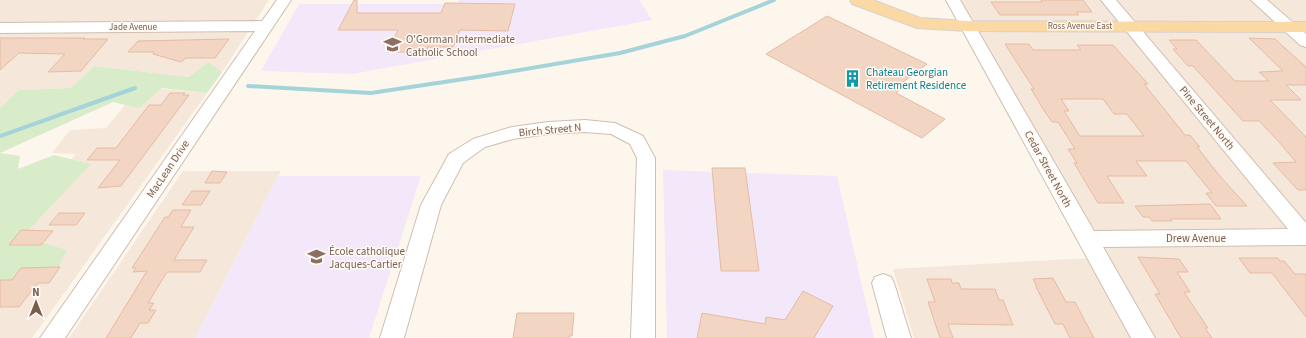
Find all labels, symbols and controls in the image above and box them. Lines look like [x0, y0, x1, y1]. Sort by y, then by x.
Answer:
street label: Ross Avenue East [1048, 20, 1112, 33]
street label: Jade Avenue [109, 21, 157, 34]
place label: O'Gorman Intermediate Catholic School [406, 32, 516, 60]
school or university icon: O'Gorman Intermediate Catholic School [383, 35, 403, 55]
place label: Chateau Georgian Retirement Residence [866, 65, 967, 93]
building icon: Chateau Georgian Retirement Residence [843, 68, 863, 88]
street label: Pine Street North [1176, 83, 1238, 153]
street label: Birch Street N [518, 120, 582, 140]
street label: Cedar Street North [1021, 128, 1075, 210]
street label: MacLean Drive [143, 137, 193, 201]
street label: Drew Avenue [1166, 231, 1227, 246]
place label: École catholique Jacques-Cartier [329, 244, 405, 272]
school or university icon: École catholique Jacques-Cartier [306, 247, 326, 267]
north arrow [16, 282, 56, 322]
text: N [32, 285, 40, 300]

